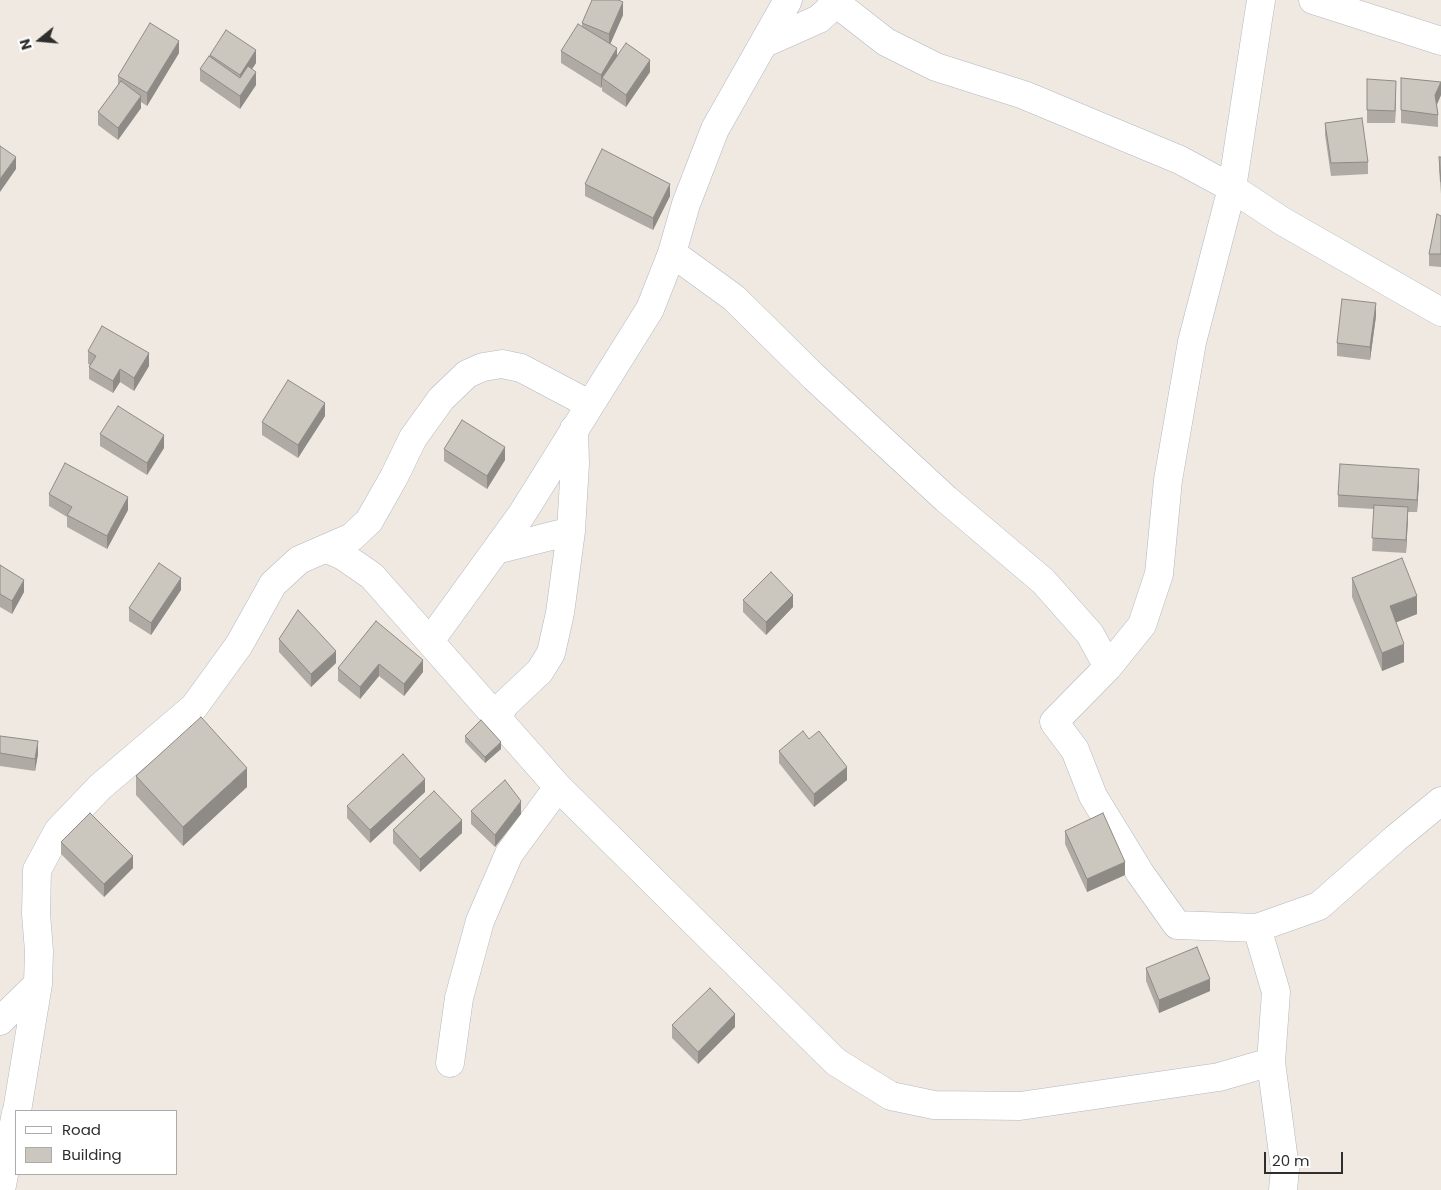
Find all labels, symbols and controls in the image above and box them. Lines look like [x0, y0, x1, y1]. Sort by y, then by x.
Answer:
north arrow [15, 15, 65, 65]
text: N [15, 36, 37, 52]
legend [15, 1110, 178, 1175]
text: Road [62, 1119, 101, 1140]
scale bar [1266, 1142, 1345, 1174]
text: Building [62, 1144, 122, 1165]
text: 20 m [1272, 1150, 1310, 1171]

